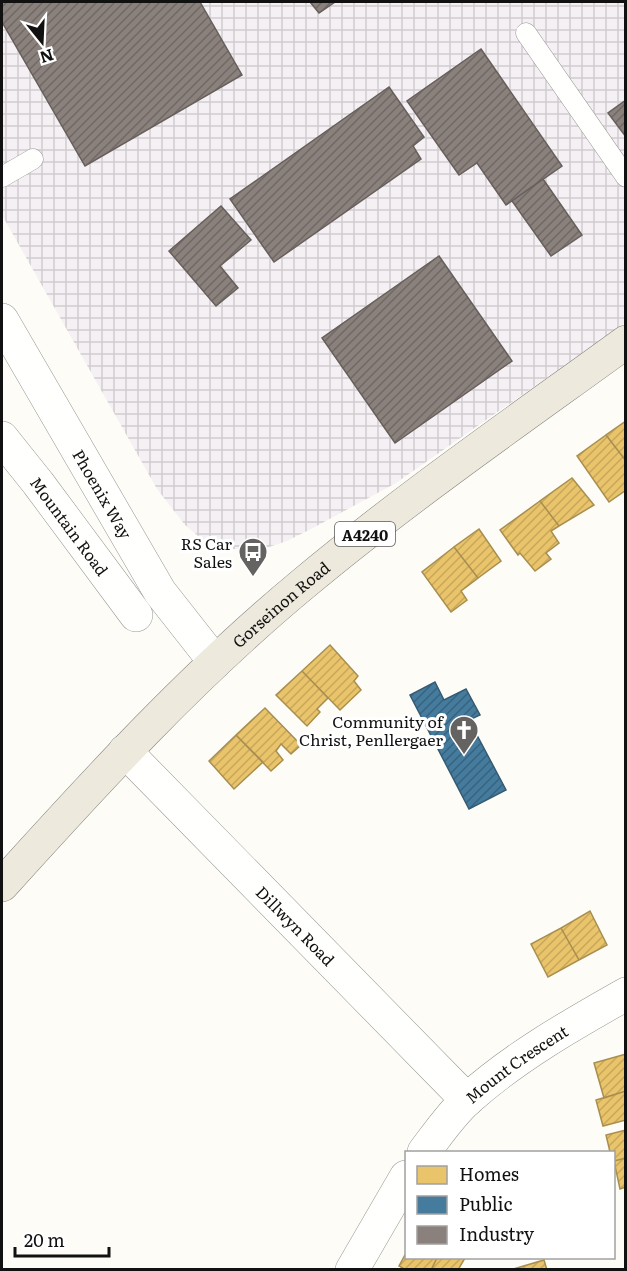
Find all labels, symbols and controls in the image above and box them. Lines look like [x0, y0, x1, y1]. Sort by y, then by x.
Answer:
north arrow [12, 12, 72, 72]
text: N [37, 44, 57, 71]
street label: Phoenix Way [67, 445, 139, 544]
street label: Mountain Road [25, 471, 115, 581]
road number: A4240 [335, 522, 395, 546]
place label: RS Car Sales [181, 531, 232, 573]
bus stop icon: RS Car Sales [237, 536, 269, 578]
street label: Gorseinon Road [226, 555, 335, 653]
place label: Community of Christ, Penllergaer [299, 709, 445, 751]
church icon: Community of Christ, Penllergaer [448, 714, 480, 756]
street label: Dillwyn Road [251, 880, 341, 971]
street label: Mount Crescent [460, 1018, 573, 1109]
legend [405, 1151, 615, 1259]
text: Homes [459, 1160, 519, 1187]
text: Public [459, 1190, 513, 1217]
scale bar [15, 1220, 110, 1258]
text: Industry [459, 1220, 535, 1247]
text: 20 m [24, 1226, 65, 1253]

